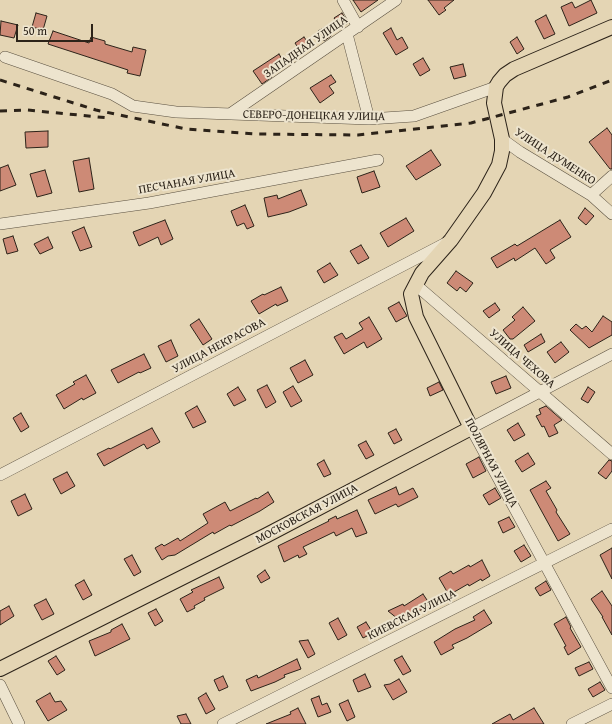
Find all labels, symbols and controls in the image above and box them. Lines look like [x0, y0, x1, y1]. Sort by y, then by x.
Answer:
street label: ЗАПАДНАЯ УЛИЦА [261, 13, 351, 81]
scale bar [18, 16, 95, 42]
text: 50 m [23, 22, 47, 39]
street label: СЕВЕРО-ДОНЕЦКАЯ УЛИЦА [243, 108, 385, 124]
street label: УЛИЦА ДУМЕНКО [512, 125, 598, 189]
street label: ПЕСЧАНАЯ УЛИЦА [138, 166, 236, 198]
street label: УЛИЦА НЕКРАСОВА [170, 315, 268, 377]
street label: УЛИЦА ЧЕХОВА [486, 326, 558, 392]
street label: ПОЛЯРНАЯ УЛИЦА [461, 416, 521, 510]
street label: МОСКОВСКАЯ УЛИЦА [253, 481, 361, 547]
street label: КИЕВСКАЯ УЛИЦА [365, 587, 459, 643]

